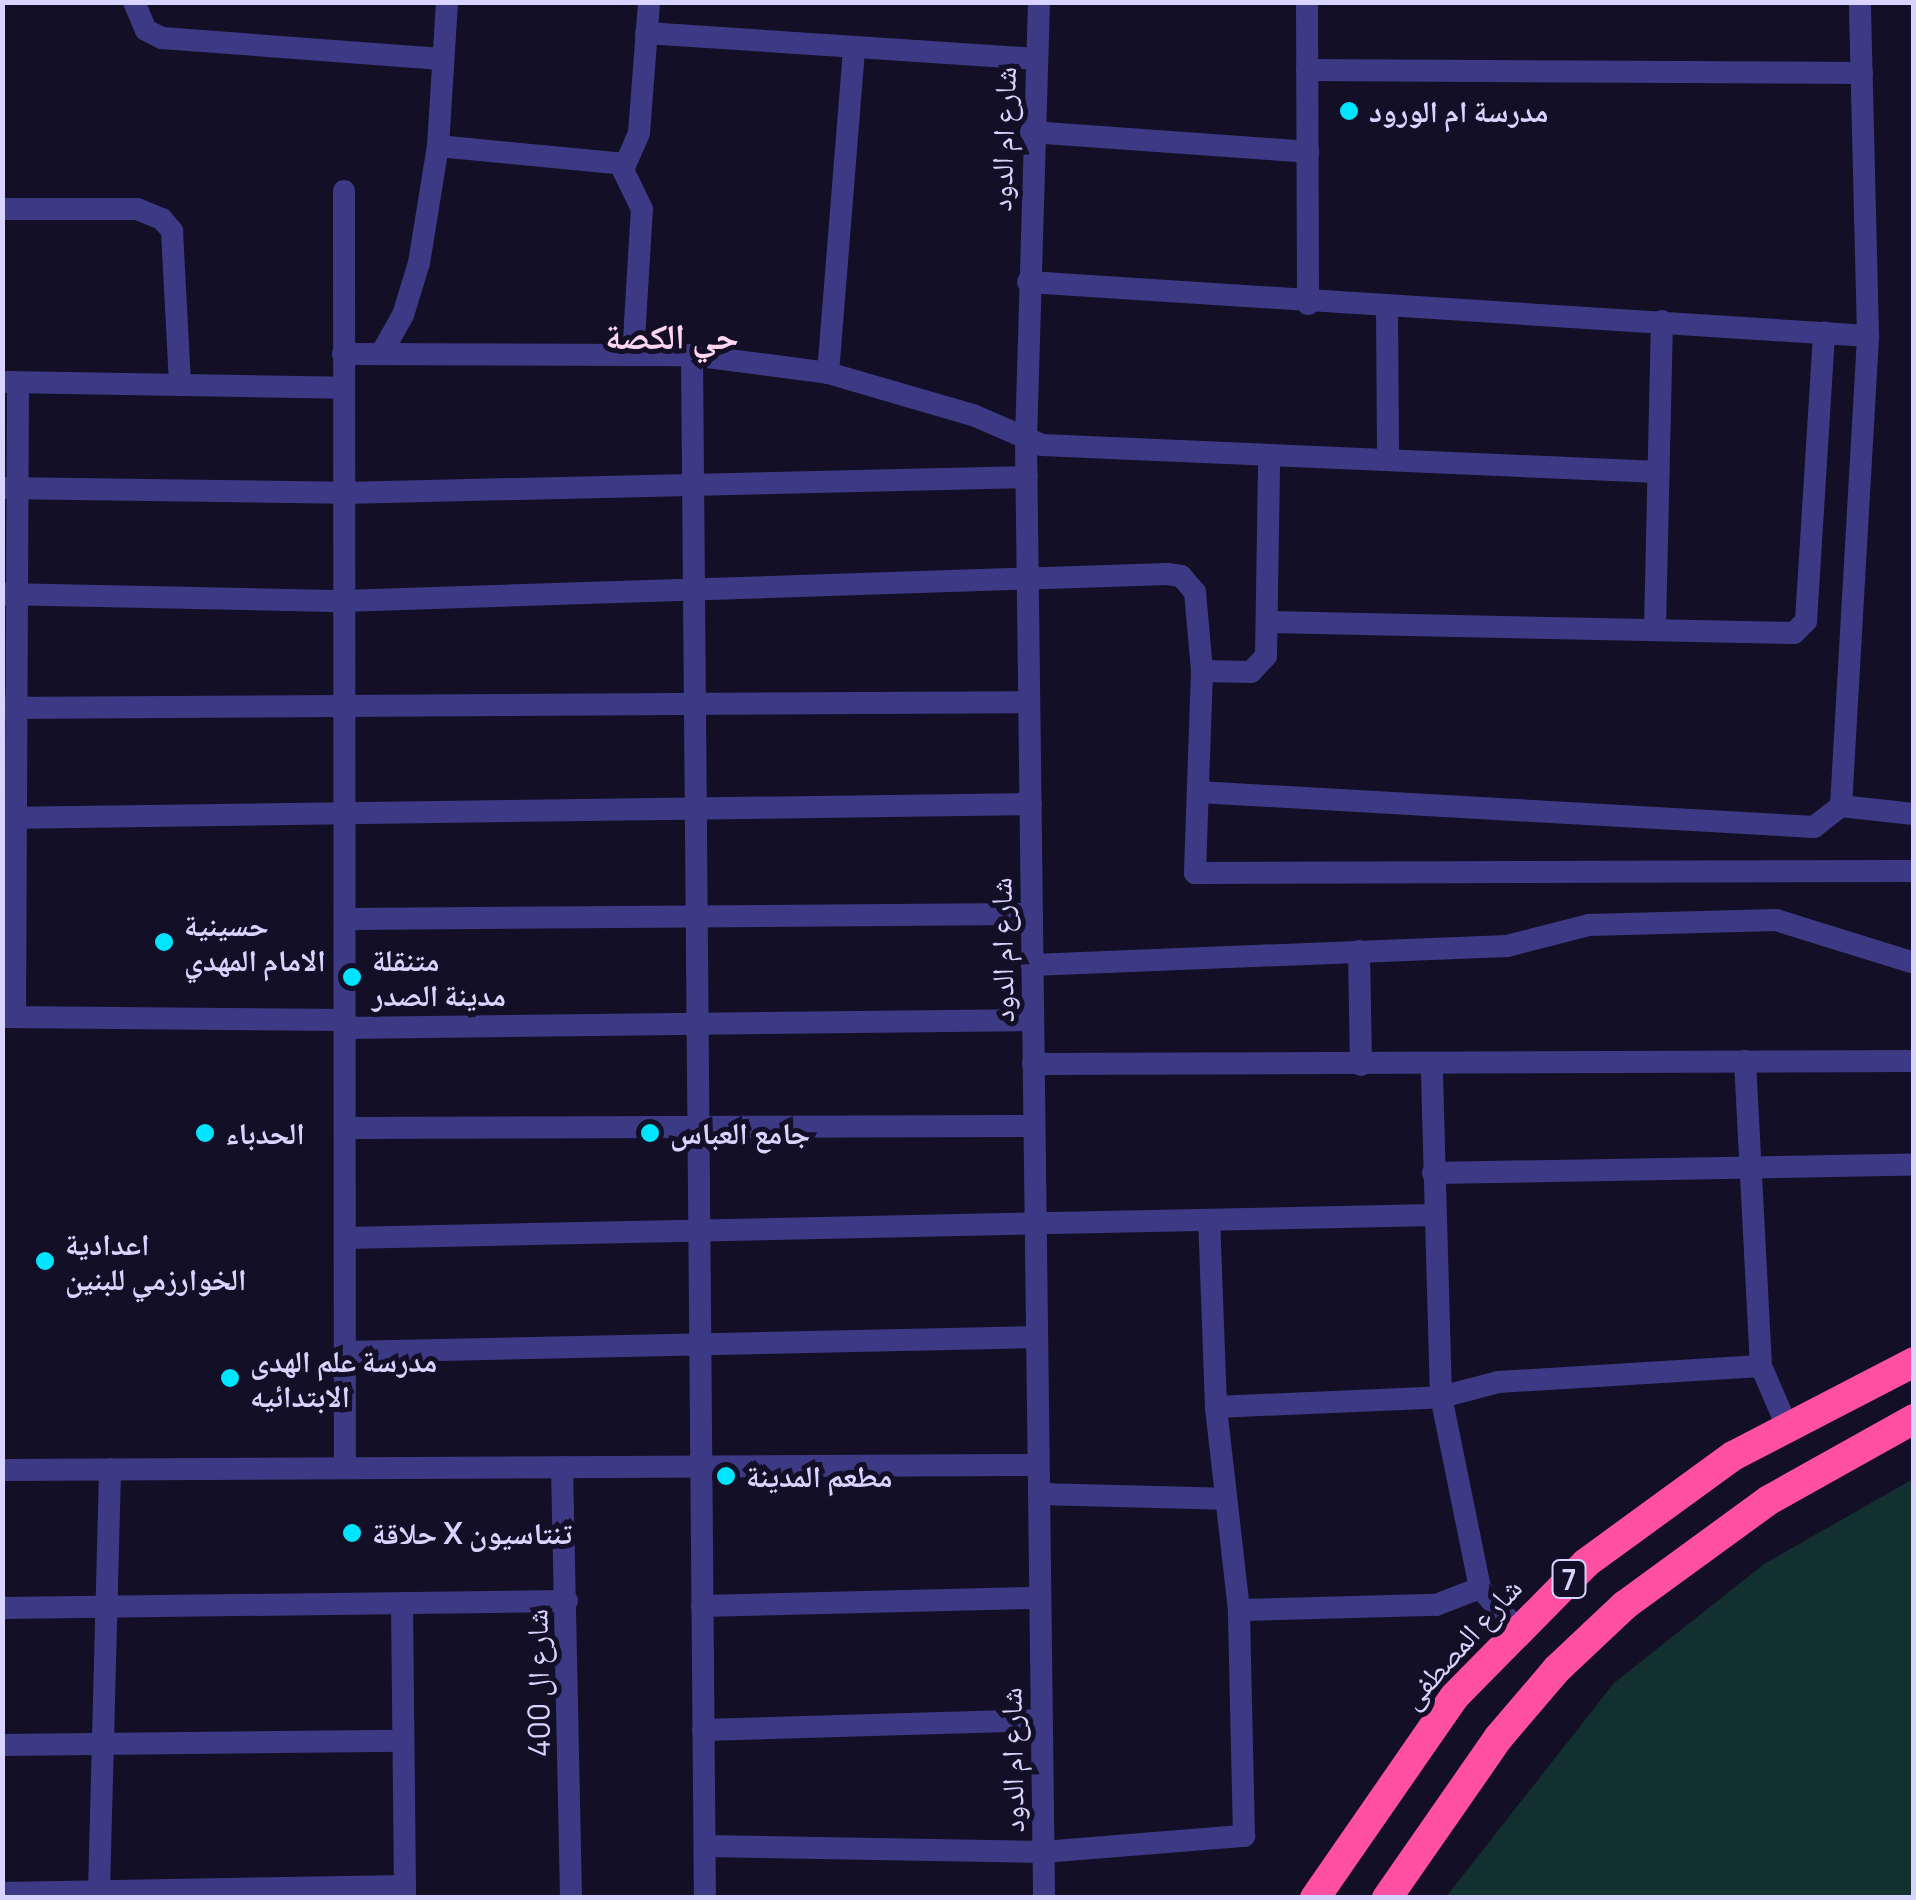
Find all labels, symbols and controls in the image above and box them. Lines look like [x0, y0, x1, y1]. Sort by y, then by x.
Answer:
street label: شارع ام الدود [982, 66, 1024, 212]
place label: مدرسة ام الورود [1369, 93, 1549, 129]
marker: مدرسة ام الورود [1338, 100, 1360, 122]
district label: حي الكصة [605, 315, 739, 357]
street label: شارع ام الدود [983, 877, 1021, 1023]
place label: حسينية الامام المهدي [184, 907, 326, 978]
marker: حسينية الامام المهدي [153, 931, 175, 953]
place label: متنقلة مدينة الصدر [372, 942, 506, 1012]
marker: متنقلة مدينة الصدر [341, 966, 363, 988]
place label: الحدباء [225, 1115, 305, 1151]
place label: جامع العباس [670, 1115, 810, 1151]
marker: الحدباء [194, 1122, 216, 1144]
marker: جامع العباس [639, 1122, 661, 1144]
place label: اعدادية الخوارزمي للبنين [65, 1226, 247, 1296]
marker: اعدادية الخوارزمي للبنين [34, 1250, 56, 1272]
place label: مدرسة علم الهدى الابتدائيه [250, 1343, 437, 1414]
marker: مدرسة علم الهدى الابتدائيه [219, 1367, 241, 1389]
place label: مطعم المدينة [746, 1458, 892, 1494]
marker: مطعم المدينة [715, 1465, 737, 1487]
place label: حلاقة X تنتاسيون [372, 1515, 572, 1551]
marker: حلاقة X تنتاسيون [341, 1522, 363, 1544]
road number: 7 [1552, 1556, 1586, 1602]
street label: شارع المصطفى [1393, 1570, 1529, 1716]
street label: شارع ال 400 [519, 1609, 557, 1757]
street label: شارع ام الدود [993, 1687, 1031, 1833]

